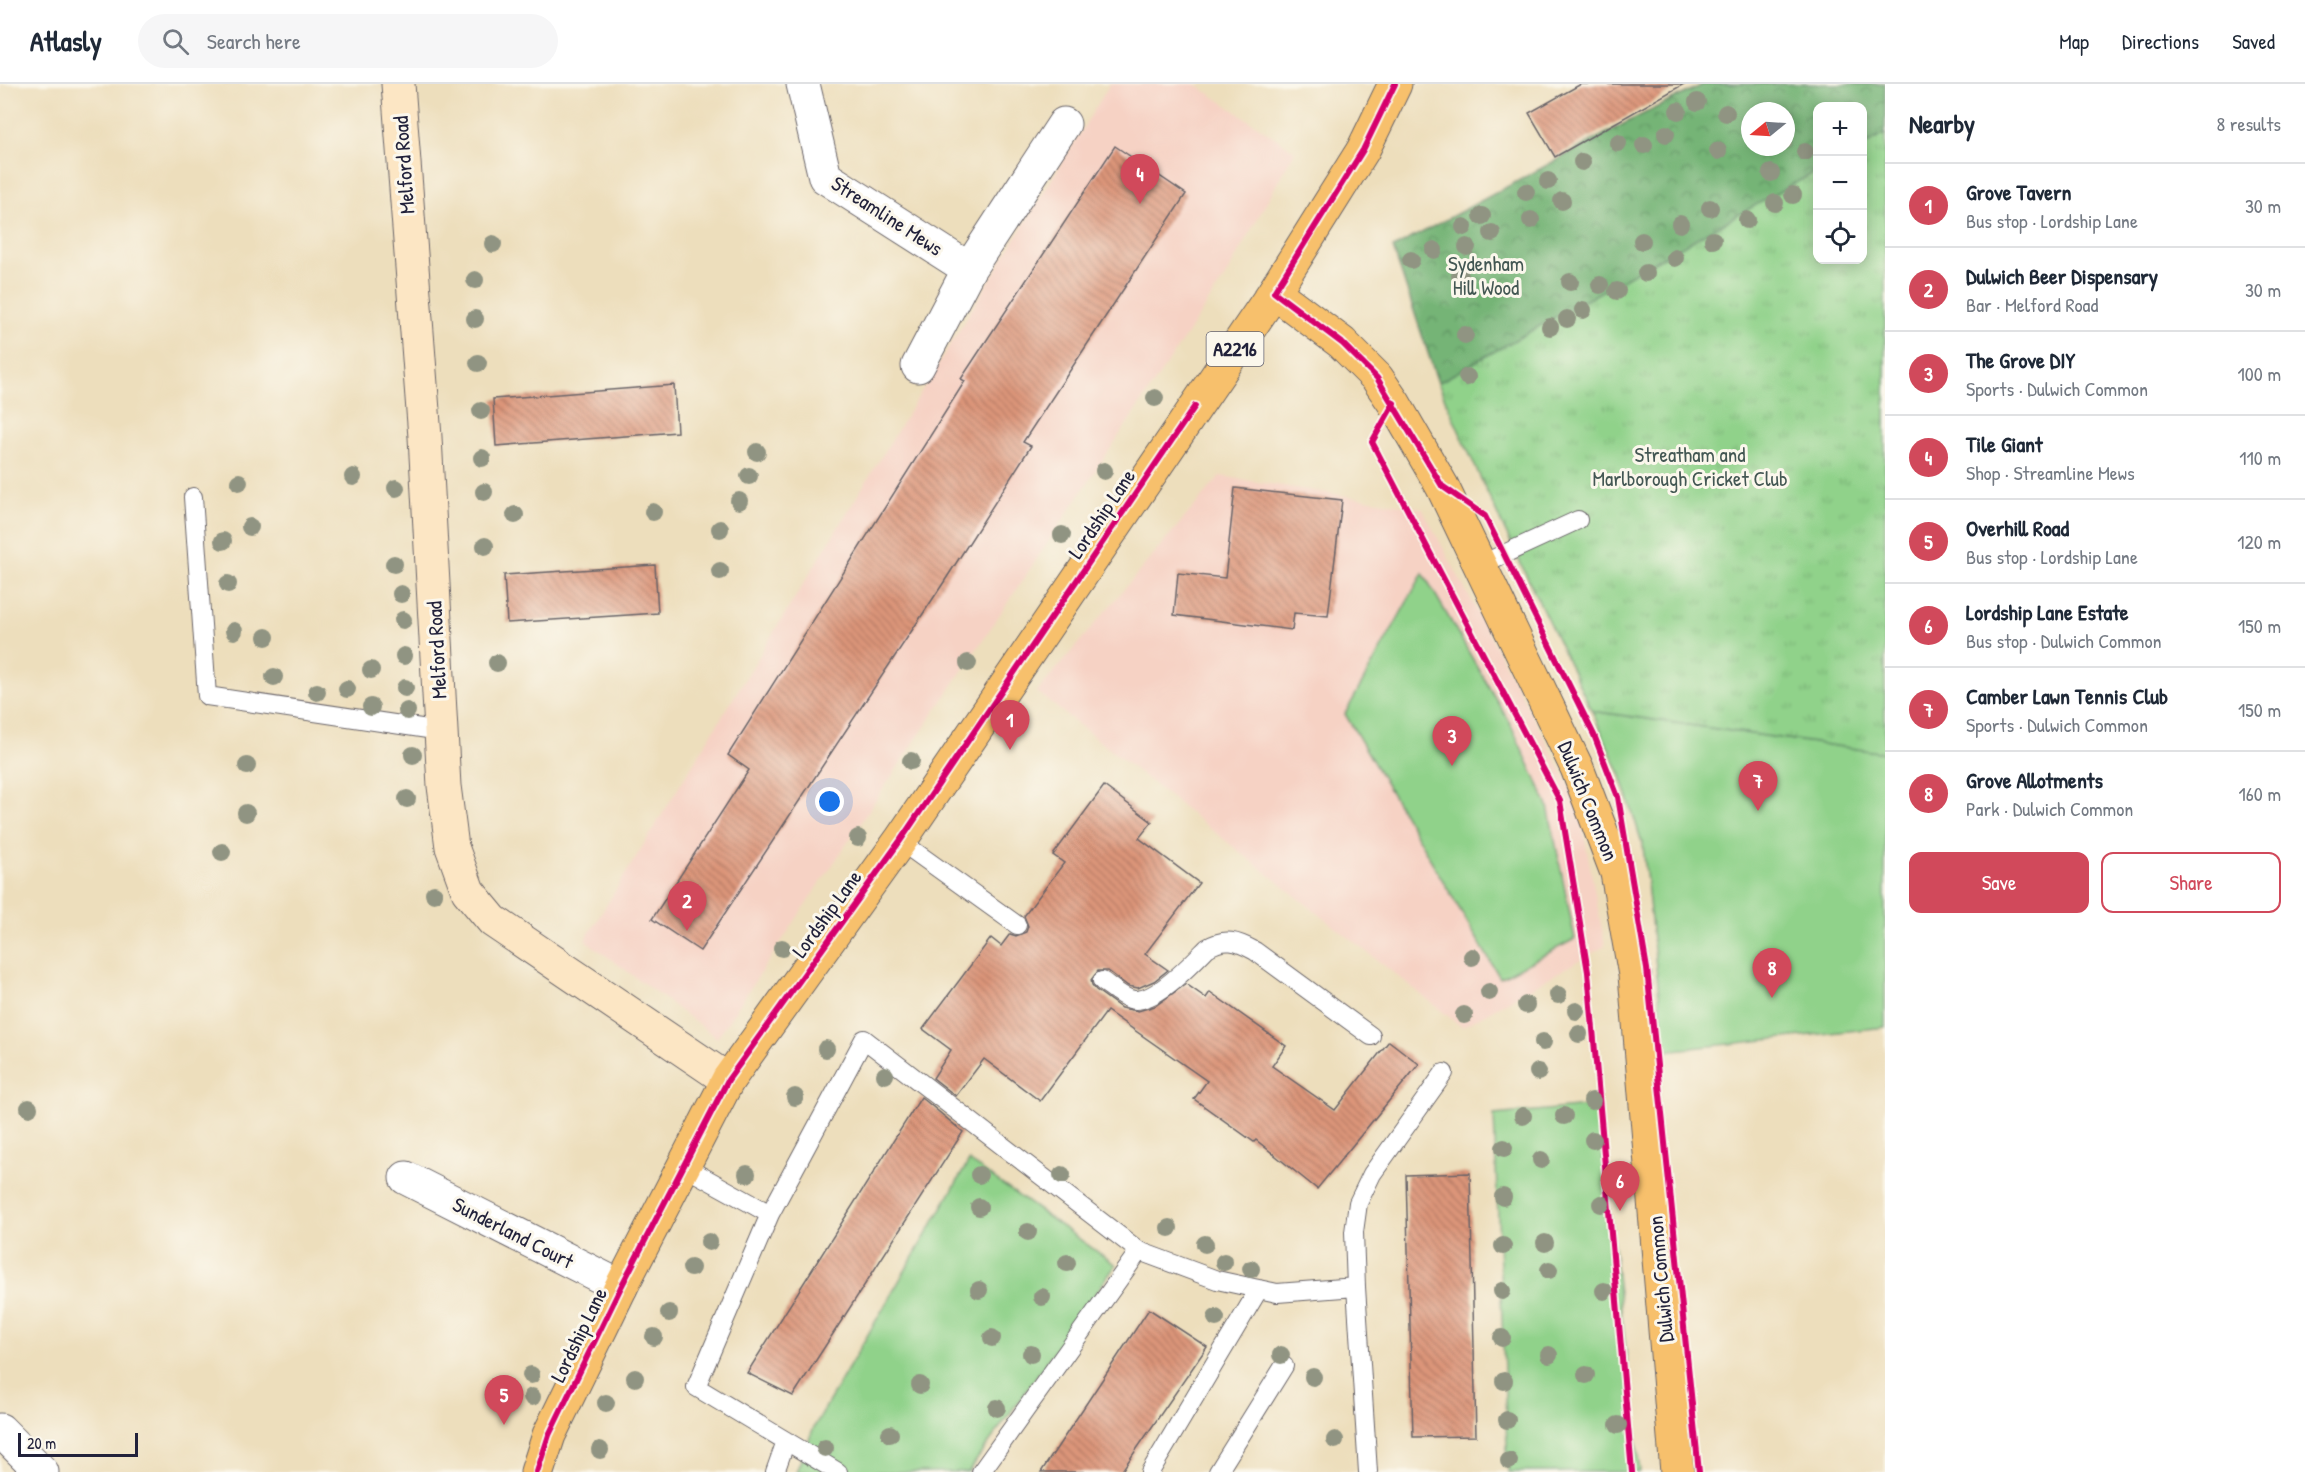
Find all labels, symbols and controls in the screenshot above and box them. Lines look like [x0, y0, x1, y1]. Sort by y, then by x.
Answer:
search box [138, 14, 558, 68]
text: Atlasly [30, 22, 102, 60]
icon: search [159, 25, 192, 58]
text: Search here [207, 26, 301, 56]
text: Map [2059, 27, 2089, 56]
text: Directions [2122, 27, 2199, 56]
text: Saved [2232, 27, 2275, 56]
north arrow [1741, 102, 1795, 156]
map controls [1813, 102, 1867, 264]
button: + [1813, 102, 1867, 156]
text: Nearby [1909, 106, 1975, 141]
text: 8 results [2216, 110, 2281, 137]
street label: Melford Road [386, 115, 421, 215]
pin: 4 [1120, 154, 1160, 204]
button: − [1813, 156, 1867, 210]
street label: Streamline Mews [826, 169, 949, 262]
text: Grove Tavern [1966, 177, 2071, 207]
text: 1 [1925, 192, 1932, 219]
text: 30 m [2245, 192, 2281, 219]
text: Bus stop · Lordship Lane [1966, 207, 2138, 234]
button: locate [1813, 210, 1867, 264]
park label: Sydenham Hill Wood [1448, 249, 1524, 302]
text: Dulwich Beer Dispensary [1966, 261, 2158, 291]
text: 2 [1924, 276, 1933, 303]
text: 30 m [2245, 276, 2281, 303]
text: Bar · Melford Road [1966, 291, 2098, 318]
road number: A2216 [1206, 332, 1264, 366]
text: The Grove DIY [1966, 345, 2075, 375]
text: 3 [1924, 360, 1933, 387]
text: 100 m [2238, 360, 2281, 387]
text: Sports · Dulwich Common [1966, 375, 2148, 402]
text: Tile Giant [1966, 429, 2043, 459]
park label: Streatham and Marlborough Cricket Club [1592, 440, 1788, 493]
text: 4 [1925, 444, 1932, 471]
text: 110 m [2239, 444, 2281, 471]
text: Shop · Streamline Mews [1966, 459, 2135, 486]
street label: Lordship Lane [1061, 463, 1142, 564]
text: Overhill Road [1966, 513, 2069, 543]
text: 5 [1924, 528, 1933, 555]
text: 120 m [2237, 528, 2281, 555]
text: Bus stop · Lordship Lane [1966, 543, 2138, 570]
text: Lordship Lane Estate [1966, 597, 2129, 627]
street label: Melford Road [419, 600, 454, 700]
text: 6 [1925, 612, 1932, 639]
text: 150 m [2238, 612, 2281, 639]
text: Bus stop · Dulwich Common [1966, 627, 2161, 654]
text: Camber Lawn Tennis Club [1966, 681, 2168, 711]
text: 7 [1924, 696, 1933, 723]
text: 150 m [2238, 696, 2281, 723]
pin: 1 [990, 700, 1030, 750]
text: Sports · Dulwich Common [1966, 711, 2148, 738]
pin: 3 [1432, 716, 1472, 766]
street label: Dulwich Common [1551, 737, 1626, 865]
pin: 7 [1738, 762, 1778, 811]
text: Grove Allotments [1966, 765, 2103, 795]
text: 8 [1924, 780, 1933, 807]
text: 160 m [2239, 780, 2281, 807]
your location [815, 787, 844, 816]
text: Park · Dulwich Common [1966, 795, 2133, 822]
button: Save [1909, 852, 2089, 913]
button: Share [2101, 852, 2281, 913]
street label: Lordship Lane [785, 864, 868, 963]
pin: 2 [668, 882, 706, 931]
pin: 8 [1752, 948, 1792, 998]
pin: 6 [1600, 1162, 1640, 1211]
street label: Sunderland Court [448, 1190, 579, 1276]
street label: Dulwich Common [1641, 1215, 1680, 1343]
street label: Lordship Lane [543, 1283, 614, 1387]
pin: 5 [484, 1376, 524, 1425]
scale bar [18, 1430, 138, 1458]
text: 20 m [27, 1432, 56, 1454]

